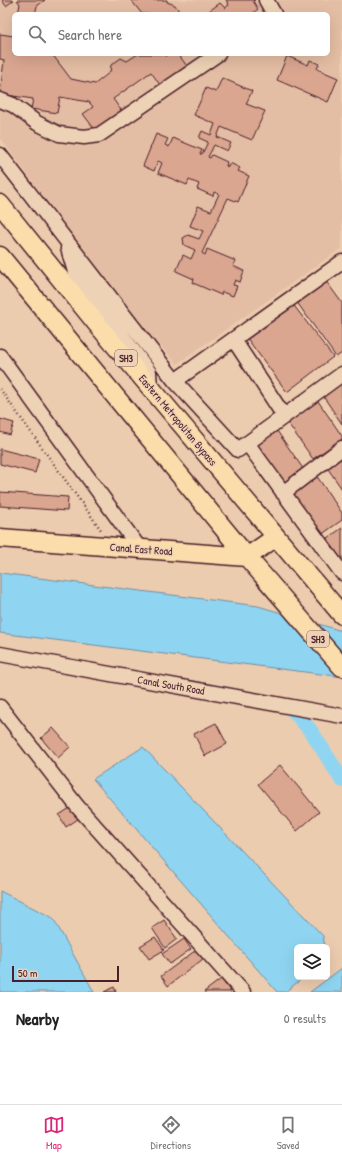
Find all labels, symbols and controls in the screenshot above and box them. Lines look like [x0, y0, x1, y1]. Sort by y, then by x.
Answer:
search box [12, 12, 330, 56]
icon: search [26, 23, 48, 45]
text: Search here [58, 24, 122, 45]
road number: SH3 [115, 350, 137, 366]
street label: Eastern Metropolitan Bypass [136, 372, 220, 468]
street label: Canal East Road [109, 540, 174, 558]
road number: SH3 [307, 631, 329, 647]
street label: Canal South Road [136, 672, 206, 698]
map controls [294, 944, 330, 980]
button: layers [294, 944, 330, 980]
scale bar [12, 964, 119, 983]
text: 50 m [18, 966, 38, 980]
text: Nearby [16, 1007, 59, 1030]
text: 0 results [284, 1009, 326, 1027]
tab: Map [43, 1114, 65, 1152]
tab: Directions [151, 1114, 191, 1152]
tab: Saved [277, 1114, 299, 1152]

